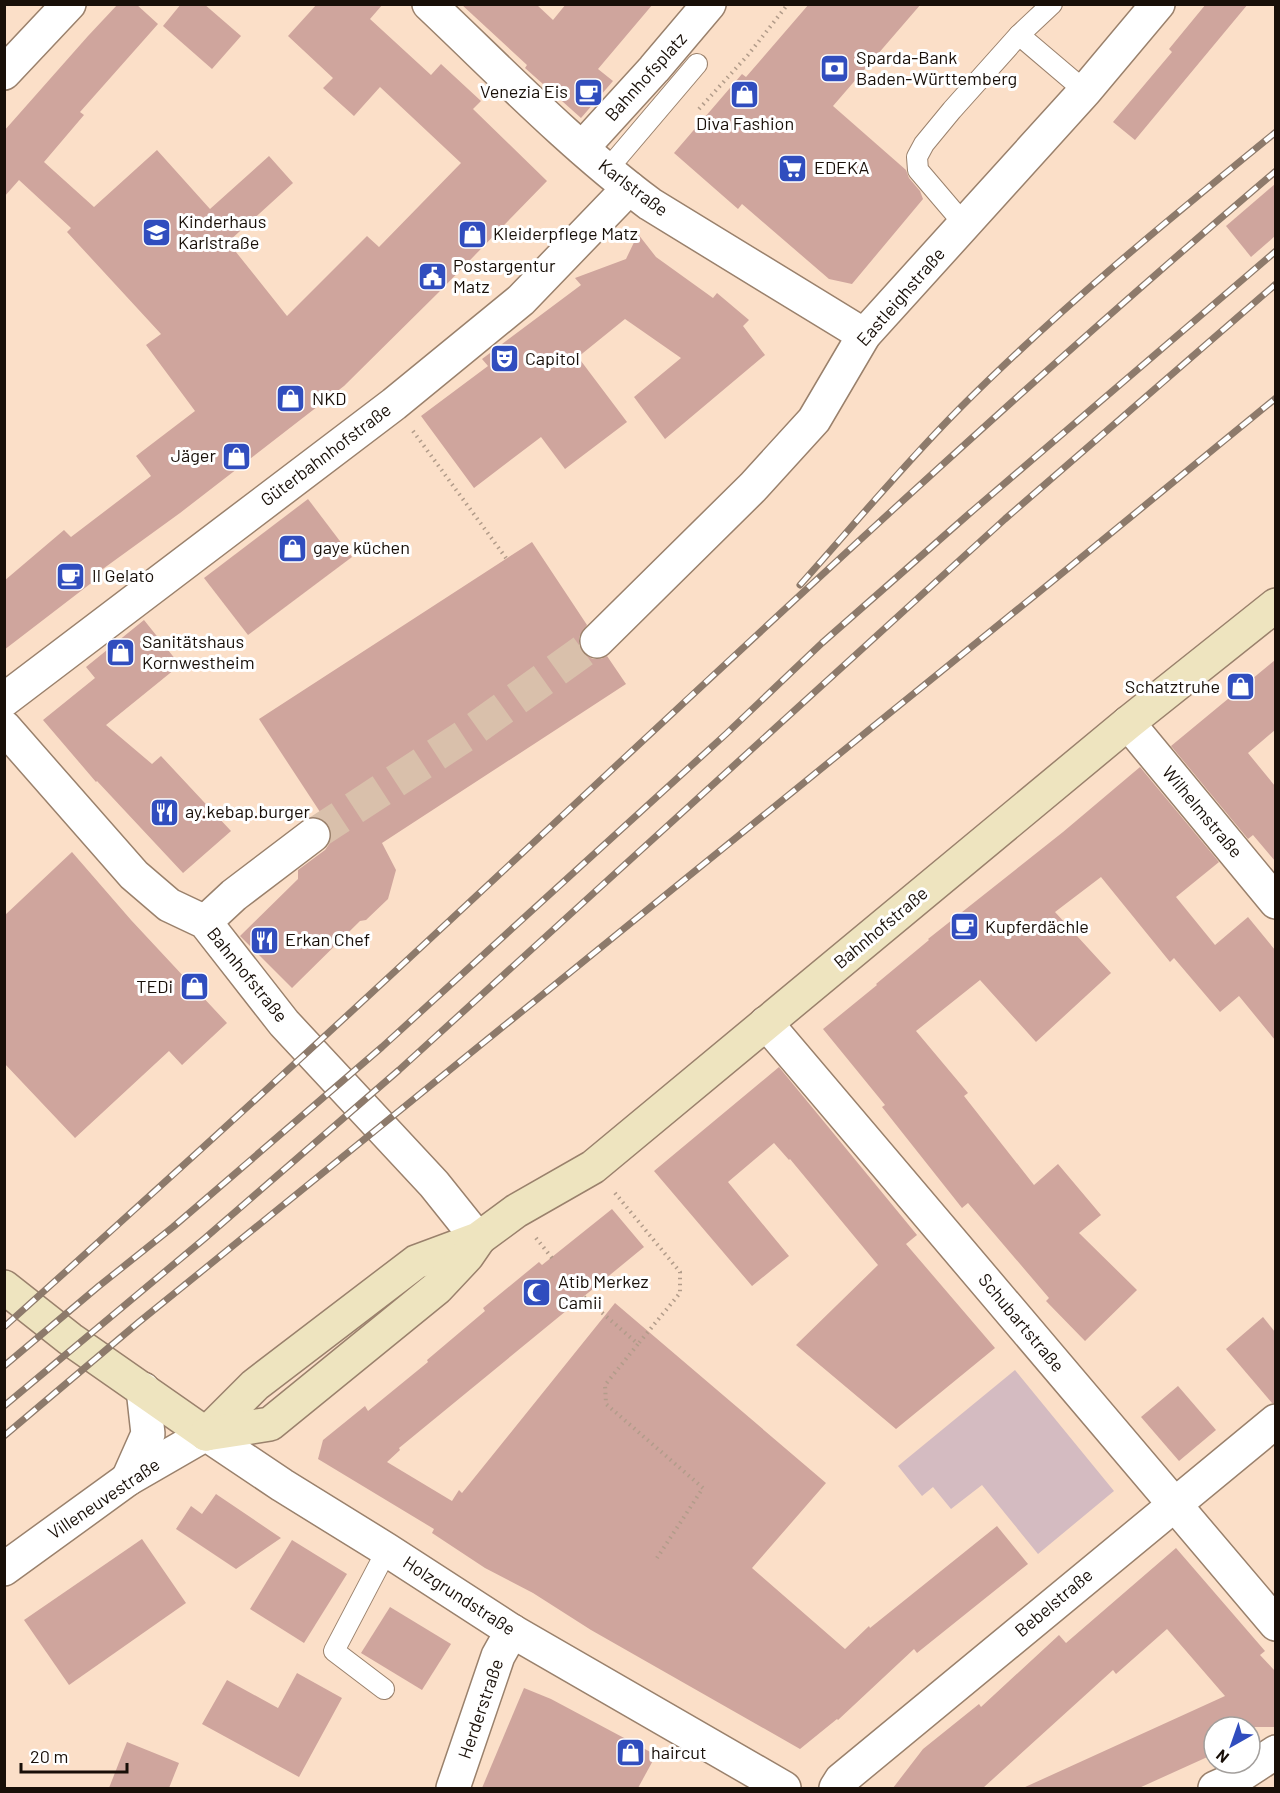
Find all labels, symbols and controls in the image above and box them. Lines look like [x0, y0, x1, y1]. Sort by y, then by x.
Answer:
street label: Bahnhofsplatz [600, 28, 691, 125]
place label: Sparda-Bank Baden-Württemberg [856, 46, 1017, 89]
bank icon: Sparda-Bank Baden-Württemberg [819, 52, 851, 84]
cafe icon: Venezia Eis [573, 76, 605, 108]
shop icon: Diva Fashion [729, 79, 761, 111]
place label: Venezia Eis [480, 80, 568, 102]
place label: Diva Fashion [696, 112, 794, 134]
supermarket icon: EDEKA [777, 152, 809, 184]
street label: Karlstraße [594, 154, 673, 220]
place label: EDEKA [814, 156, 869, 178]
place label: Kinderhaus Karlstraße [178, 210, 266, 253]
school or university icon: Kinderhaus Karlstraße [141, 216, 173, 248]
shop icon: Kleiderpflege Matz [456, 218, 488, 250]
place label: Kleiderpflege Matz [493, 222, 638, 244]
street label: Eastleighstraße [851, 243, 949, 350]
place label: Postargentur Matz [453, 254, 556, 297]
public building icon: Postargentur Matz [416, 260, 448, 292]
theatre icon: Capitol [488, 343, 520, 375]
place label: Capitol [525, 347, 580, 369]
shop icon: NKD [275, 383, 307, 415]
place label: NKD [312, 387, 346, 409]
street label: Güterbahnhofstraße [256, 398, 395, 510]
shop icon: Jäger [221, 440, 253, 472]
place label: Jäger [171, 444, 216, 466]
shop icon: gaye küchen [276, 532, 308, 564]
place label: gaye küchen [313, 536, 410, 558]
cafe icon: Il Gelato [55, 560, 87, 592]
place label: Il Gelato [92, 564, 154, 586]
place label: Sanitätshaus Kornwestheim [142, 630, 255, 673]
shop icon: Sanitätshaus Kornwestheim [105, 636, 137, 668]
shop icon: Schatztruhe [1225, 671, 1257, 703]
place label: Schatztruhe [1125, 675, 1220, 697]
street label: Wilhelmstraße [1158, 761, 1248, 862]
restaurant icon: ay.kebap.burger [148, 796, 180, 828]
place label: ay.kebap.burger [185, 800, 310, 822]
street label: Bahnhofstraße [829, 882, 932, 973]
cafe icon: Kupferdächle [948, 911, 980, 943]
place label: Kupferdächle [985, 915, 1089, 937]
street label: Bahnhofstraße [203, 923, 293, 1026]
restaurant icon: Erkan Chef [248, 924, 280, 956]
place label: Erkan Chef [285, 928, 370, 950]
shop icon: TEDi [178, 971, 210, 1003]
place label: TEDi [136, 975, 173, 997]
street label: Schubartstraße [974, 1269, 1069, 1376]
place label: Atib Merkez Camii [558, 1270, 649, 1313]
mosque icon: Atib Merkez Camii [521, 1276, 553, 1308]
street label: Villeneuvestraße [43, 1453, 164, 1544]
street label: Holzgrundstraße [399, 1551, 520, 1640]
street label: Bebelstraße [1010, 1563, 1097, 1641]
street label: Herderstraße [453, 1656, 507, 1762]
north arrow [1202, 1715, 1262, 1775]
scale bar [21, 1736, 128, 1774]
shop icon: haircut [614, 1737, 646, 1769]
place label: haircut [651, 1741, 707, 1763]
text: 20 m [30, 1745, 68, 1767]
text: N [1212, 1746, 1232, 1768]

